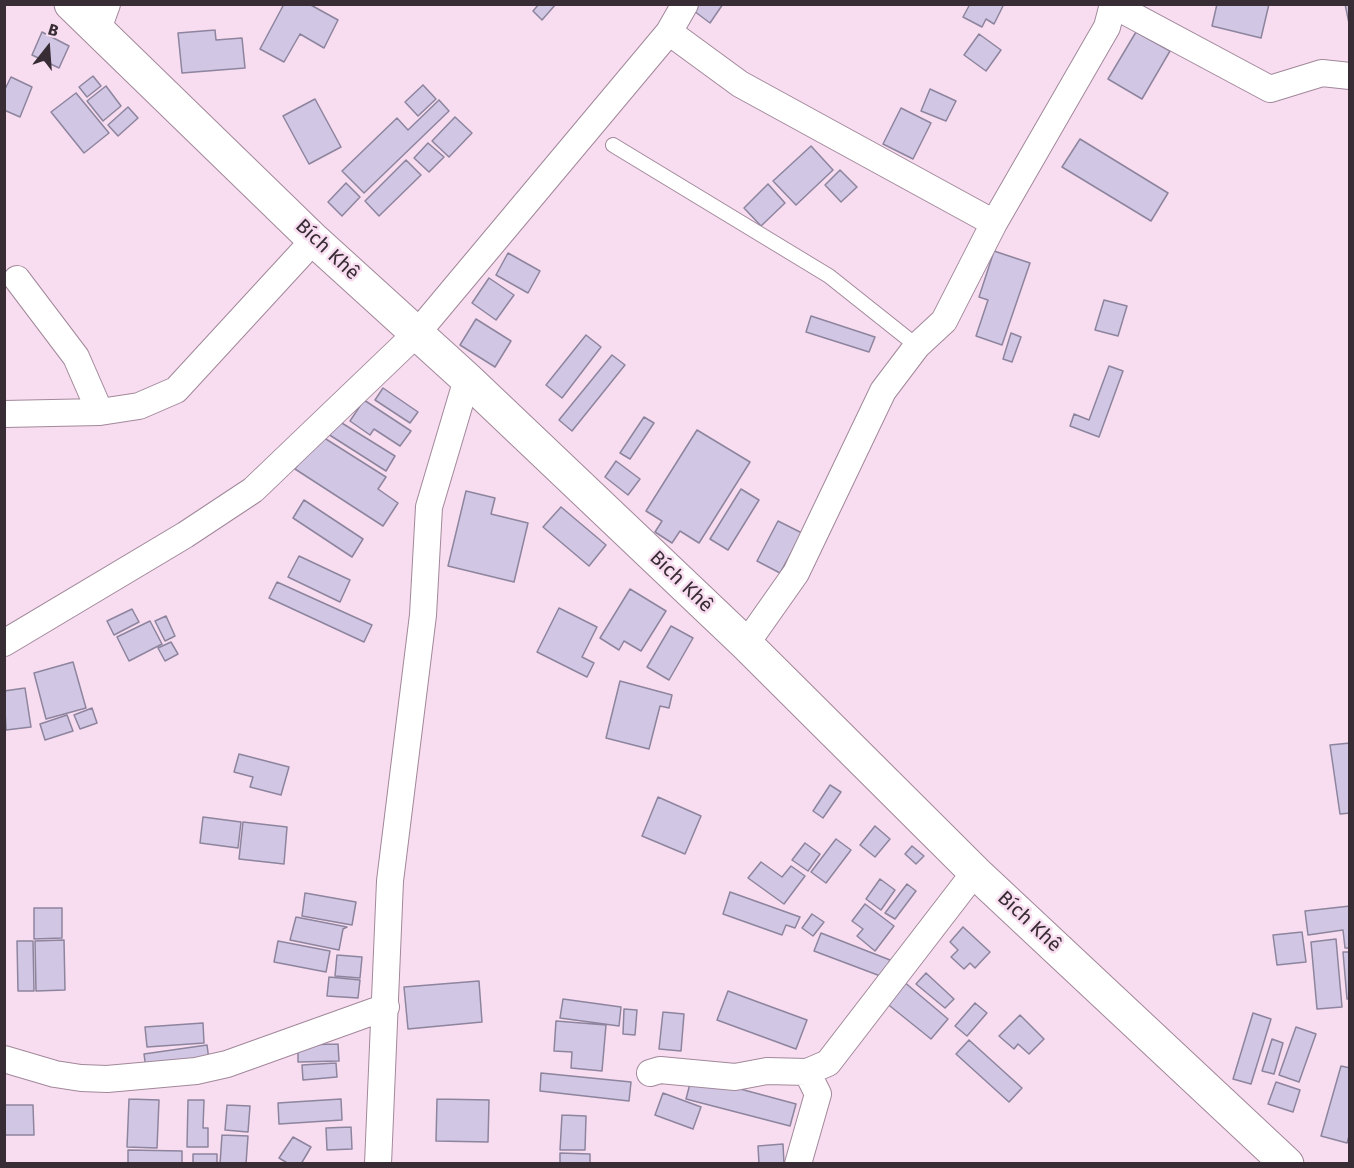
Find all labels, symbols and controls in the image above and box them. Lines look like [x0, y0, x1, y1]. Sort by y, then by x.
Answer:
north arrow [18, 18, 78, 78]
text: B [46, 20, 61, 41]
street label: Bích Khê [290, 214, 364, 286]
street label: Bích Khê [644, 546, 718, 618]
street label: Bích Khê [992, 886, 1066, 958]

